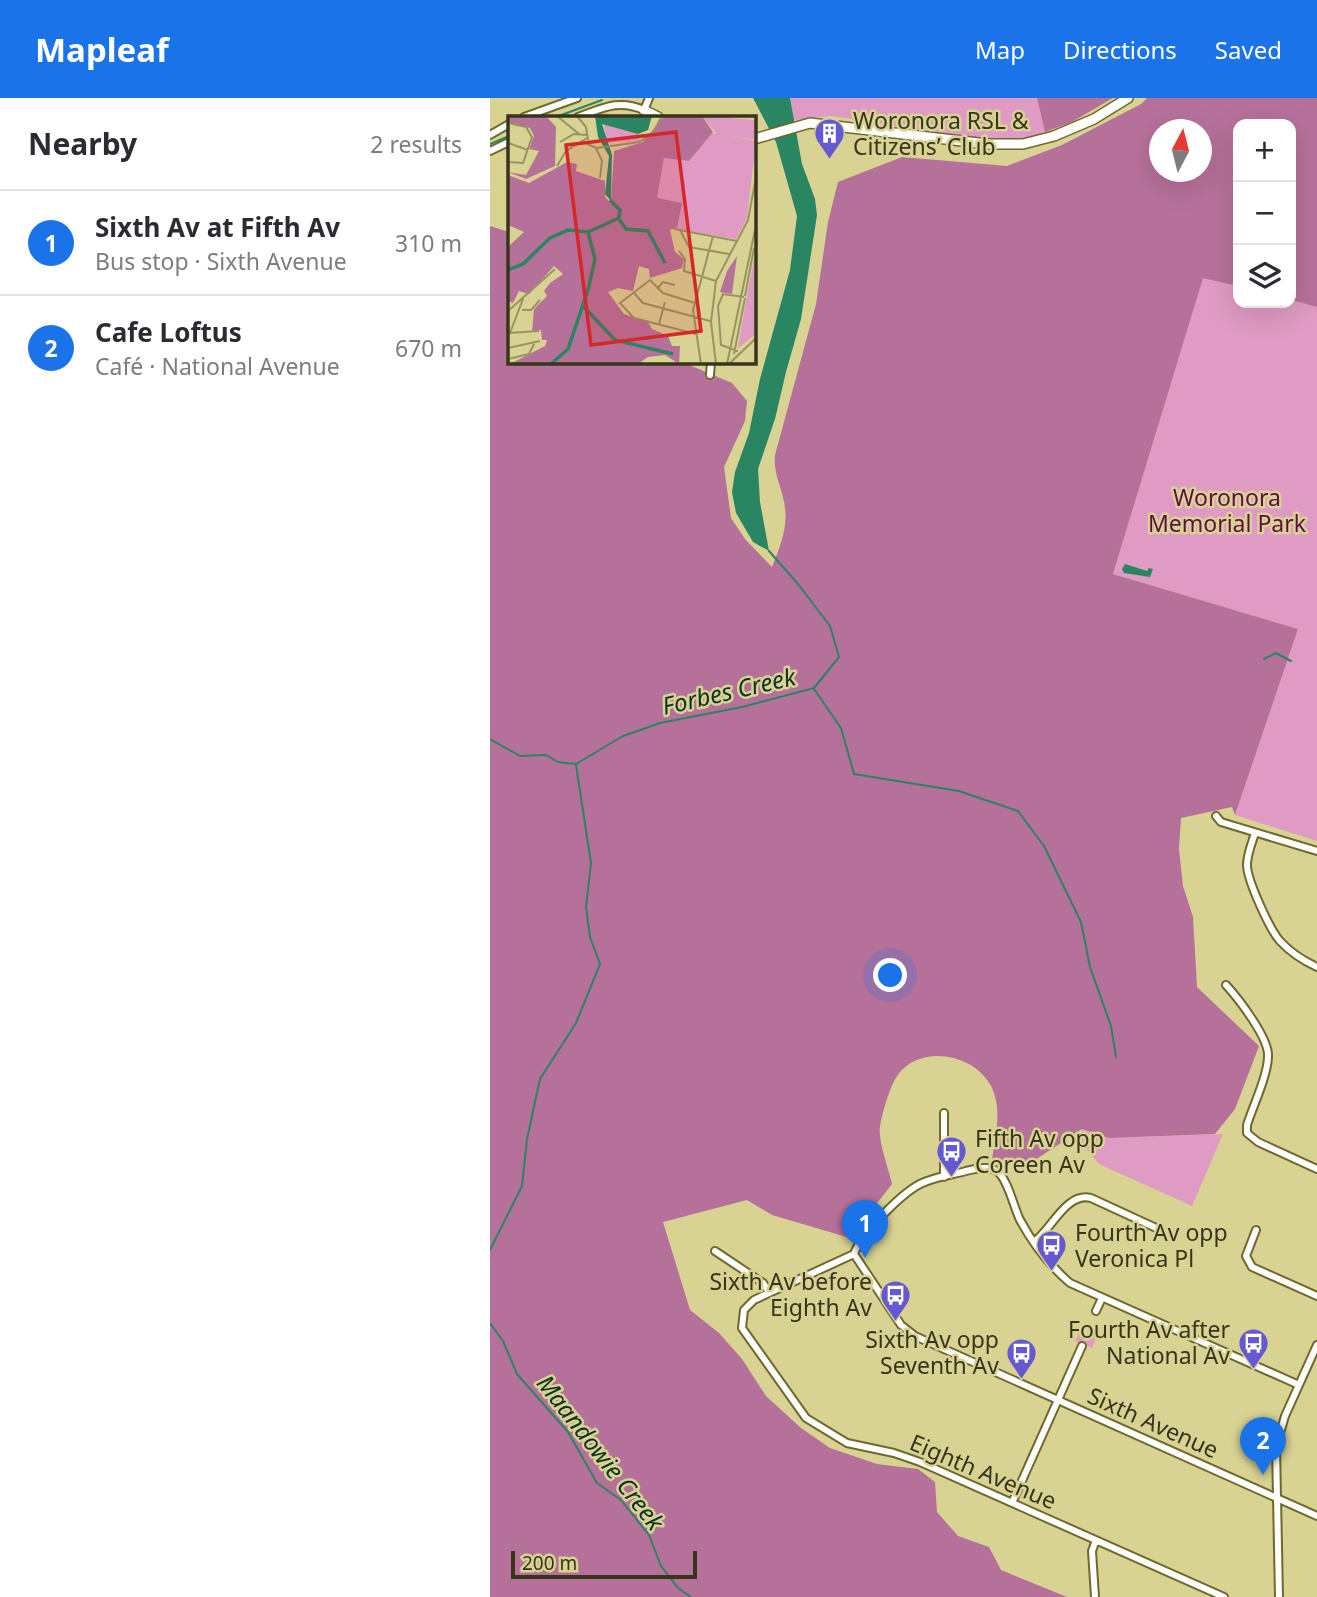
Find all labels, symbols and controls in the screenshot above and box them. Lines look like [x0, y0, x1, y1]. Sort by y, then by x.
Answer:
text: Mapleaf [35, 27, 169, 72]
text: Map [975, 33, 1025, 66]
text: Directions [1063, 33, 1177, 66]
text: Saved [1215, 33, 1282, 66]
place label: Woronora RSL & Citizens’ Club [853, 104, 1029, 162]
inset map [508, 116, 756, 364]
building icon: Woronora RSL & Citizens’ Club [813, 117, 847, 161]
north arrow [1149, 119, 1212, 182]
map controls [1233, 119, 1296, 308]
button: + [1233, 119, 1296, 182]
text: Nearby [28, 123, 137, 164]
text: 2 results [370, 128, 462, 160]
button: − [1233, 182, 1296, 245]
text: Sixth Av at Fifth Av [95, 209, 340, 245]
text: 1 [44, 227, 58, 259]
text: 310 m [395, 227, 462, 259]
text: Bus stop · Sixth Avenue [95, 245, 347, 277]
button: layers [1233, 245, 1296, 308]
text: Cafe Loftus [95, 314, 242, 350]
text: 2 [44, 332, 58, 364]
text: 670 m [395, 332, 462, 364]
text: Café · National Avenue [95, 350, 340, 382]
park label: Woronora Memorial Park [1148, 481, 1307, 539]
water label: Forbes Creek [659, 659, 800, 722]
your location [873, 958, 907, 992]
place label: Fifth Av opp Coreen Av [975, 1122, 1104, 1180]
bus stop icon: Fifth Av opp Coreen Av [935, 1135, 969, 1179]
pin: 1 [842, 1200, 888, 1258]
place label: Fourth Av opp Veronica Pl [1075, 1216, 1228, 1274]
bus stop icon: Fourth Av opp Veronica Pl [1035, 1229, 1069, 1273]
place label: Sixth Av before Eighth Av [709, 1265, 872, 1323]
bus stop icon: Sixth Av before Eighth Av [878, 1278, 912, 1322]
place label: Fourth Av after National Av [1068, 1313, 1230, 1371]
place label: Sixth Av opp Seventh Av [865, 1323, 999, 1381]
bus stop icon: Fourth Av after National Av [1236, 1326, 1270, 1370]
bus stop icon: Sixth Av opp Seventh Av [1005, 1336, 1039, 1380]
water label: Maandowie Creek [530, 1367, 673, 1538]
street label: Sixth Avenue [1083, 1379, 1224, 1465]
pin: 2 [1240, 1417, 1286, 1475]
street label: Eighth Avenue [905, 1426, 1062, 1516]
scale bar [511, 1548, 696, 1580]
text: 200 m [522, 1550, 577, 1576]

